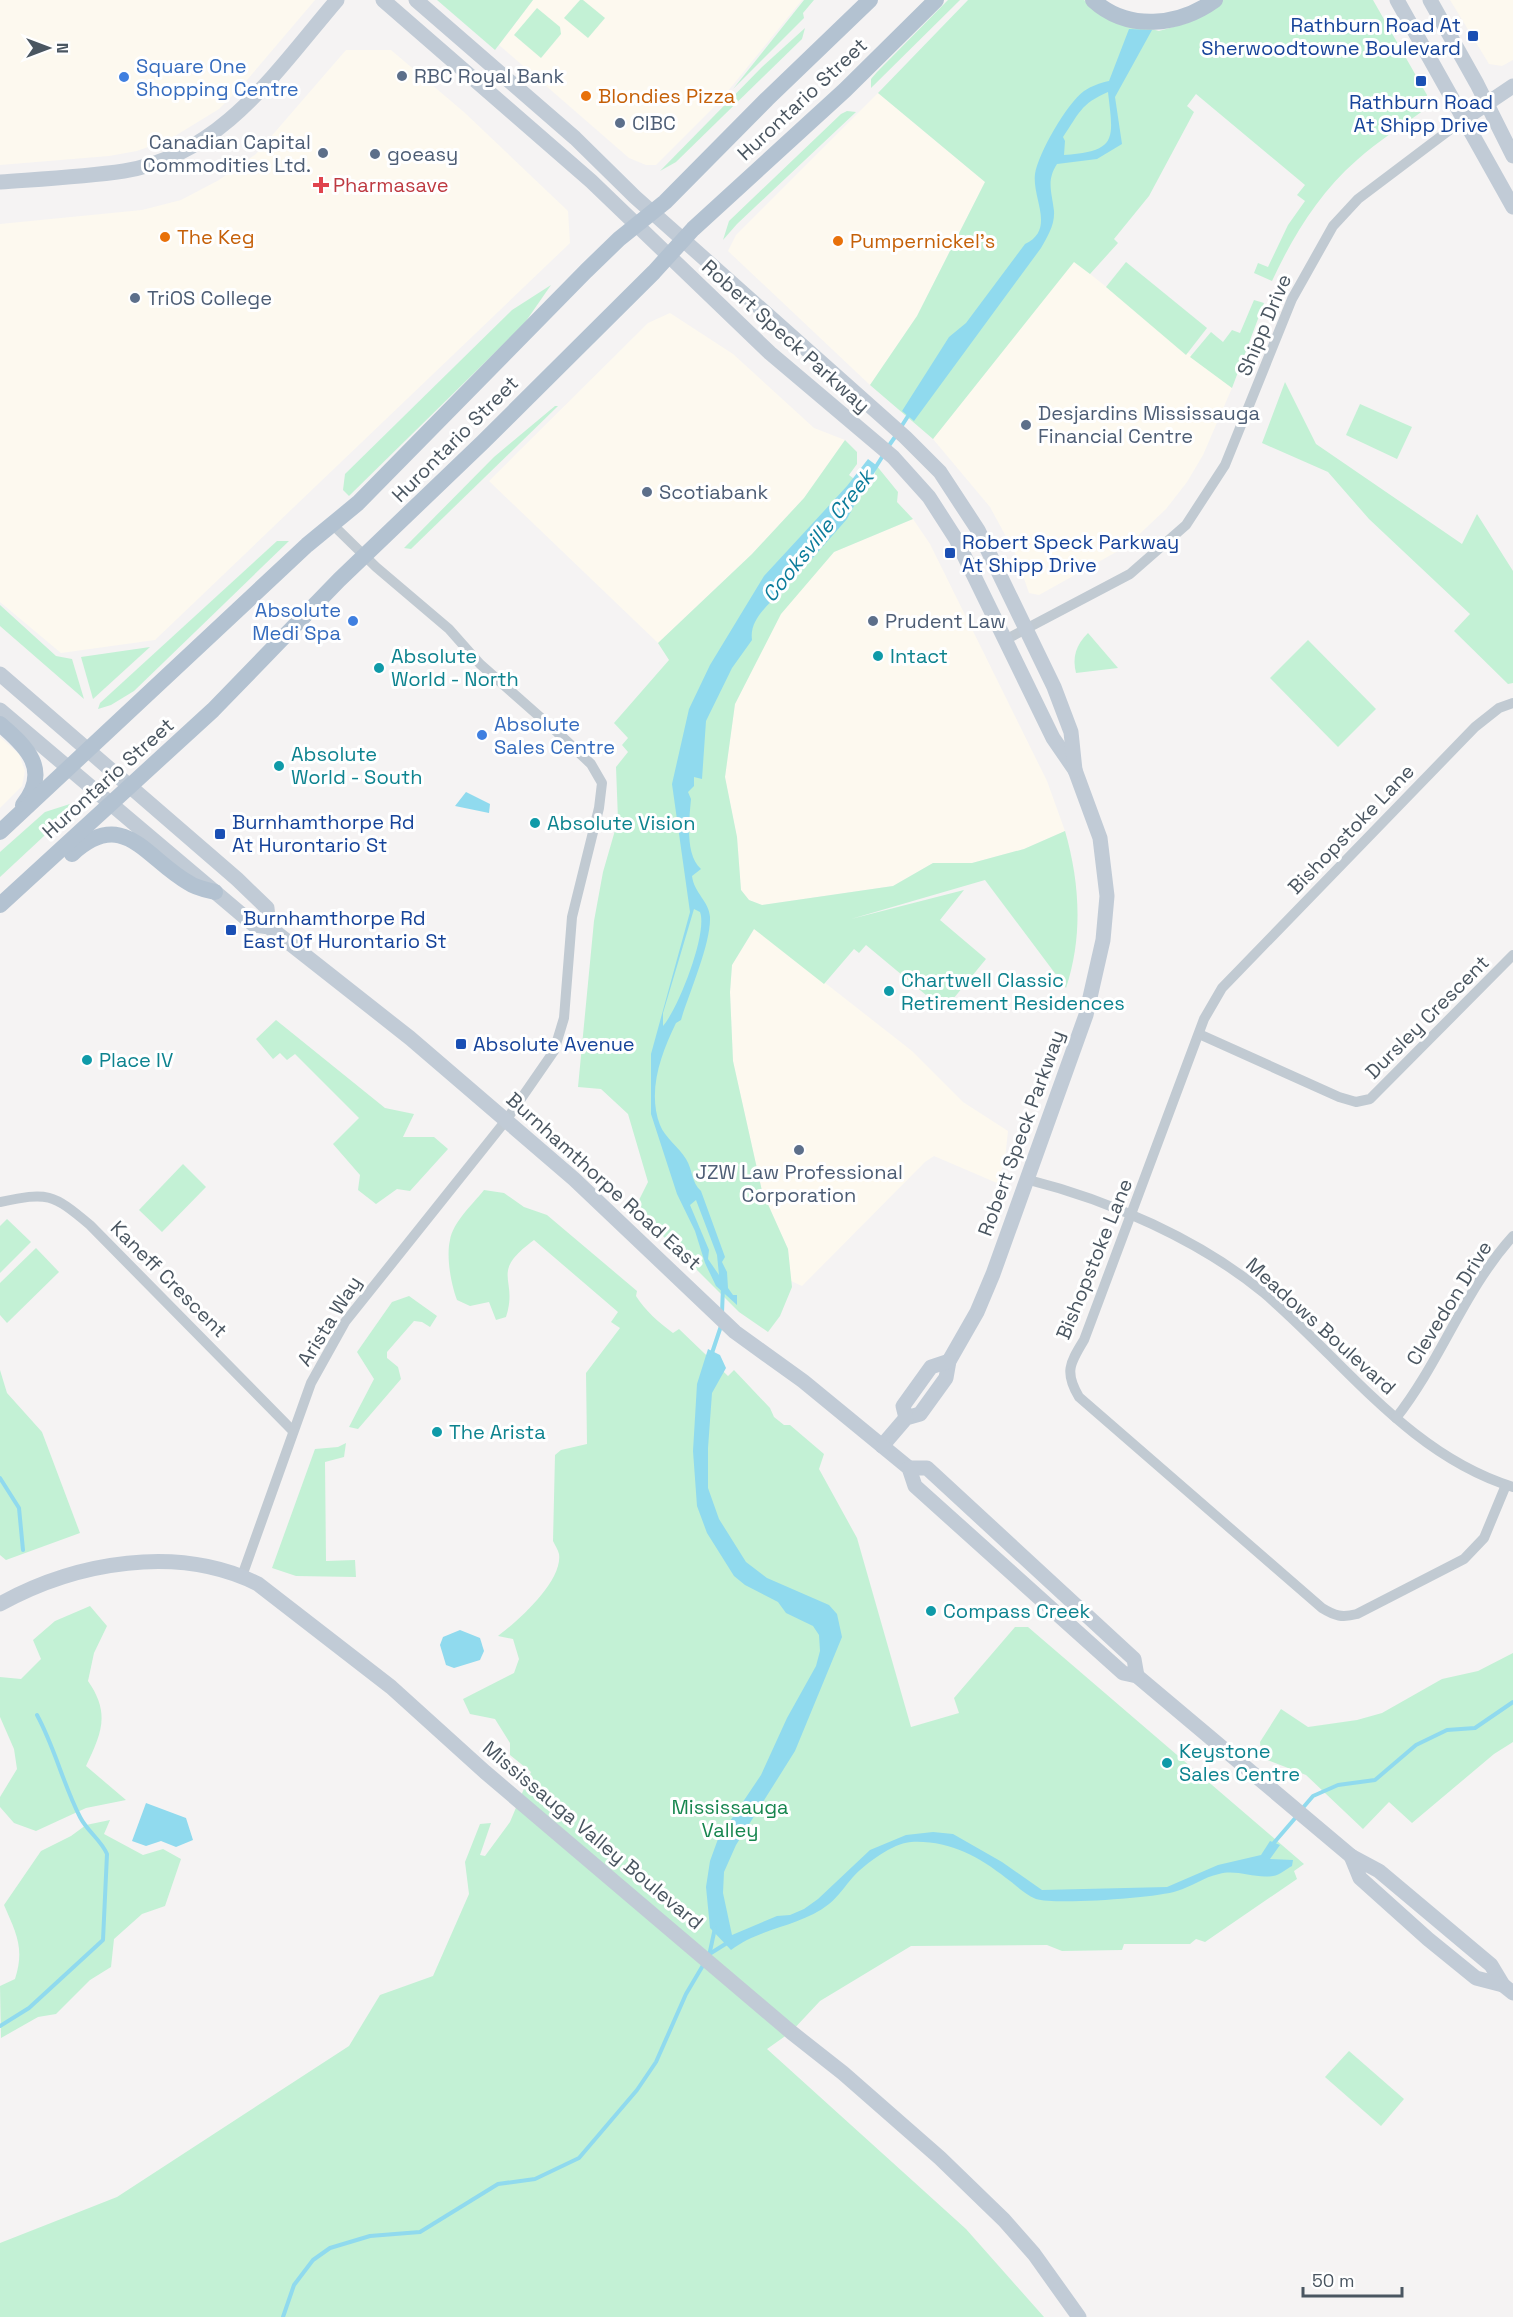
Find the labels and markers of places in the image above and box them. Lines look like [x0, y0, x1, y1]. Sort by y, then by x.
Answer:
place label: Rathburn Road At Sherwoodtowne Boulevard [1201, 12, 1461, 61]
marker: Rathburn Road At Sherwoodtowne Boulevard [1466, 29, 1480, 43]
place label: Square One Shopping Centre [136, 53, 299, 102]
place label: RBC Royal Bank [414, 63, 565, 89]
marker: RBC Royal Bank [395, 69, 409, 83]
marker: Square One Shopping Centre [117, 70, 131, 84]
marker: Rathburn Road At Shipp Drive [1414, 74, 1428, 88]
place label: Blondies Pizza [598, 83, 735, 109]
marker: Blondies Pizza [579, 89, 593, 103]
place label: Rathburn Road At Shipp Drive [1349, 89, 1493, 138]
place label: CIBC [632, 110, 676, 136]
marker: CIBC [613, 116, 627, 130]
place label: Canadian Capital Commodities Ltd. [143, 129, 311, 178]
place label: goeasy [387, 141, 458, 167]
marker: Canadian Capital Commodities Ltd. [316, 146, 330, 160]
marker: goeasy [368, 147, 382, 161]
place label: Pharmasave [333, 172, 449, 198]
marker: Pharmasave [314, 178, 328, 192]
place label: The Keg [177, 224, 254, 250]
place label: Pumpernickel's [850, 228, 995, 254]
marker: The Keg [158, 230, 172, 244]
marker: Pumpernickel's [831, 234, 845, 248]
place label: TriOS College [147, 285, 272, 311]
marker: TriOS College [128, 291, 142, 305]
place label: Desjardins Mississauga Financial Centre [1038, 400, 1260, 449]
marker: Desjardins Mississauga Financial Centre [1019, 418, 1033, 432]
place label: Scotiabank [659, 479, 768, 505]
marker: Scotiabank [640, 485, 654, 499]
place label: Robert Speck Parkway At Shipp Drive [962, 529, 1179, 578]
marker: Robert Speck Parkway At Shipp Drive [943, 546, 957, 560]
place label: Absolute Medi Spa [252, 597, 341, 646]
place label: Prudent Law [885, 608, 1006, 634]
marker: Absolute Medi Spa [346, 614, 360, 628]
marker: Prudent Law [866, 614, 880, 628]
place label: Absolute World - North [391, 643, 519, 692]
place label: Intact [890, 643, 948, 669]
marker: Intact [871, 649, 885, 663]
marker: Absolute World - North [372, 661, 386, 675]
place label: Absolute Sales Centre [494, 711, 615, 760]
marker: Absolute Sales Centre [475, 728, 489, 742]
place label: Absolute World - South [291, 741, 422, 790]
marker: Absolute World - South [272, 759, 286, 773]
place label: Burnhamthorpe Rd At Hurontario St [232, 809, 415, 858]
place label: Absolute Vision [547, 810, 695, 836]
marker: Absolute Vision [528, 816, 542, 830]
marker: Burnhamthorpe Rd At Hurontario St [213, 827, 227, 841]
place label: Burnhamthorpe Rd East Of Hurontario St [243, 905, 447, 954]
marker: Burnhamthorpe Rd East Of Hurontario St [224, 923, 238, 937]
place label: Chartwell Classic Retirement Residences [901, 967, 1125, 1016]
marker: Chartwell Classic Retirement Residences [882, 984, 896, 998]
place label: Absolute Avenue [473, 1031, 635, 1057]
marker: Absolute Avenue [454, 1037, 468, 1051]
place label: Place IV [99, 1047, 173, 1073]
marker: Place IV [80, 1053, 94, 1067]
marker: JZW Law Professional Corporation [792, 1143, 806, 1157]
place label: JZW Law Professional Corporation [695, 1159, 903, 1208]
place label: The Arista [449, 1419, 546, 1445]
marker: The Arista [430, 1425, 444, 1439]
place label: Compass Creek [943, 1598, 1091, 1624]
marker: Compass Creek [924, 1604, 938, 1618]
place label: Keystone Sales Centre [1179, 1738, 1300, 1787]
marker: Keystone Sales Centre [1160, 1756, 1174, 1770]

